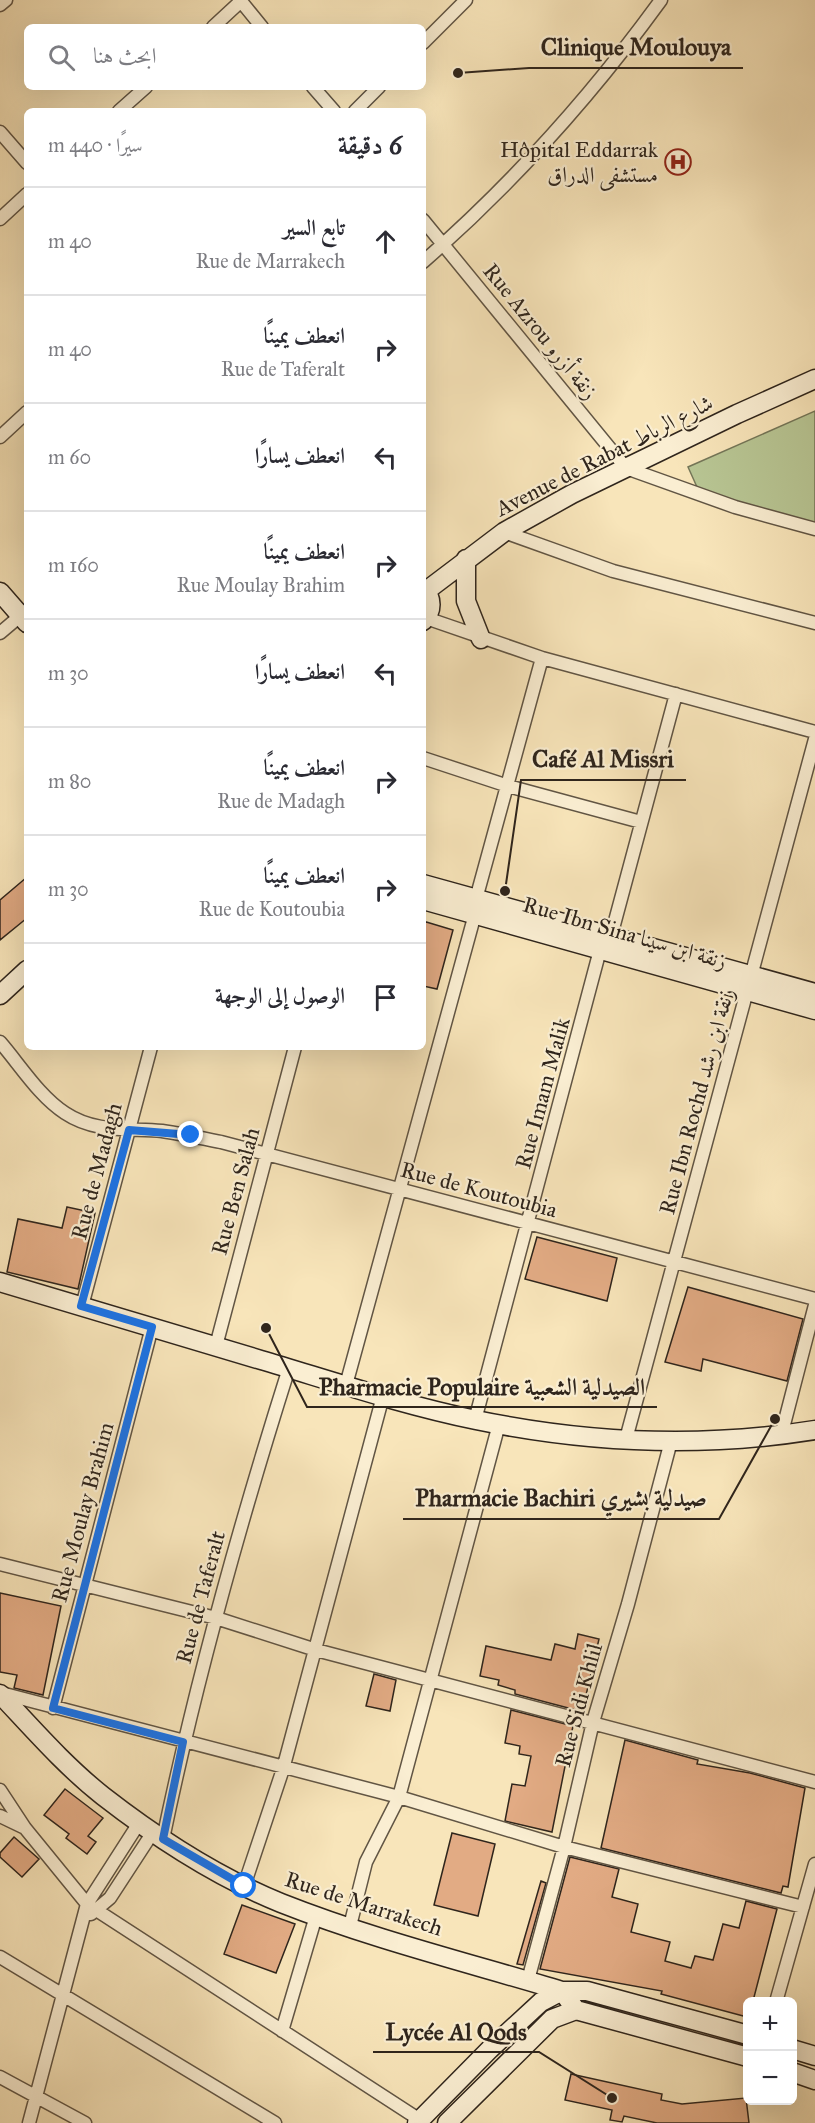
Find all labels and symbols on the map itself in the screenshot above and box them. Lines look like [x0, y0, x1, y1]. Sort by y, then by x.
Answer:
callout: Clinique Moulouya [529, 26, 743, 68]
text: Clinique Moulouya [541, 32, 732, 62]
place label: Hôpital Eddarrak مستشفى الدراق [500, 136, 659, 191]
hospital icon: Hôpital Eddarrak مستشفى الدراق [663, 147, 693, 177]
street label: Rue Azrou زنقة أزرو [477, 256, 605, 405]
street label: Avenue de Rabat شارع الرباط [490, 389, 720, 527]
callout: Café Al Missri [521, 738, 686, 780]
text: Café Al Missri [532, 744, 674, 774]
street label: Rue Ibn Sina زنقة ابن سينا [520, 890, 730, 975]
street label: Rue Ibn Rochd زنقة ابن رشد [653, 985, 740, 1217]
street label: Rue Imam Malik [509, 1014, 576, 1172]
street label: Rue de Madagh [65, 1100, 128, 1243]
route end [177, 1121, 203, 1147]
street label: Rue Ben Salah [206, 1125, 265, 1258]
street label: Rue de Koutoubia [398, 1156, 561, 1224]
callout: Pharmacie Populaire الصيدلية الشعبية [307, 1365, 657, 1407]
text: Pharmacie Populaire الصيدلية الشعبية [319, 1372, 645, 1402]
street label: Rue Moulay Brahim [45, 1419, 120, 1605]
callout: Pharmacie Bachiri صيدلية بشيري [403, 1477, 719, 1519]
text: Pharmacie Bachiri صيدلية بشيري [415, 1483, 707, 1517]
street label: Rue de Taferalt [170, 1528, 231, 1667]
street label: Rue Sidi Khlil [549, 1640, 608, 1770]
street label: Rue de Marrakech [282, 1865, 446, 1942]
route start [230, 1872, 256, 1898]
callout: Lycée Al Qods [373, 2010, 539, 2052]
text: Lycée Al Qods [385, 2017, 527, 2047]

